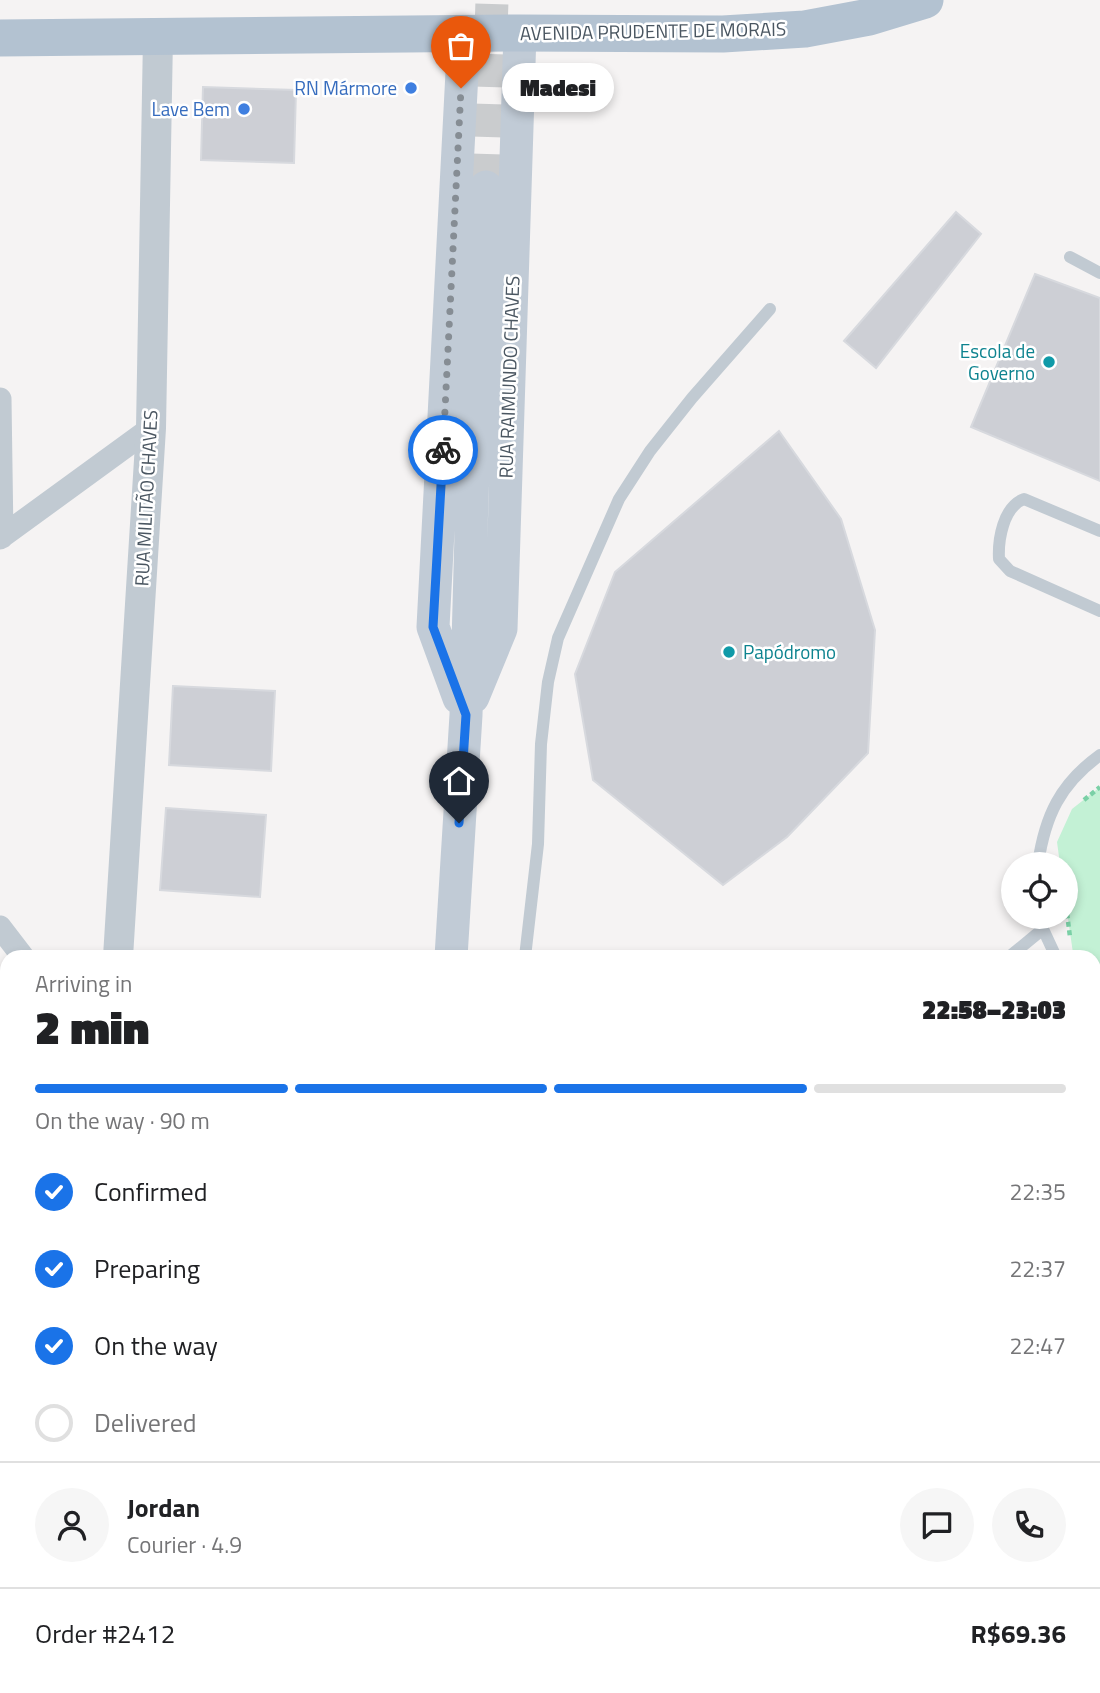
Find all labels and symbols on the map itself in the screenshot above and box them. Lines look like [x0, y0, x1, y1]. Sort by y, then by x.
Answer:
street label: AVENIDA PRUDENTE DE MORAIS [520, 14, 786, 47]
pin [431, 16, 491, 88]
callout: Madesi [503, 64, 615, 112]
place label: RN Mármore [294, 73, 397, 102]
marker: RN Mármore [403, 80, 419, 96]
place label: Lave Bem [152, 94, 230, 123]
marker: Lave Bem [236, 101, 252, 117]
street label: RUA RAIMUNDO CHAVES [490, 275, 527, 479]
place label: Escola de Governo [960, 336, 1035, 387]
marker: Escola de Governo [1041, 354, 1057, 370]
street label: RUA MILITÃO CHAVES [126, 409, 165, 587]
courier [408, 415, 478, 485]
place label: Papódromo [743, 637, 836, 666]
marker: Papódromo [721, 644, 737, 660]
pin [429, 751, 489, 823]

